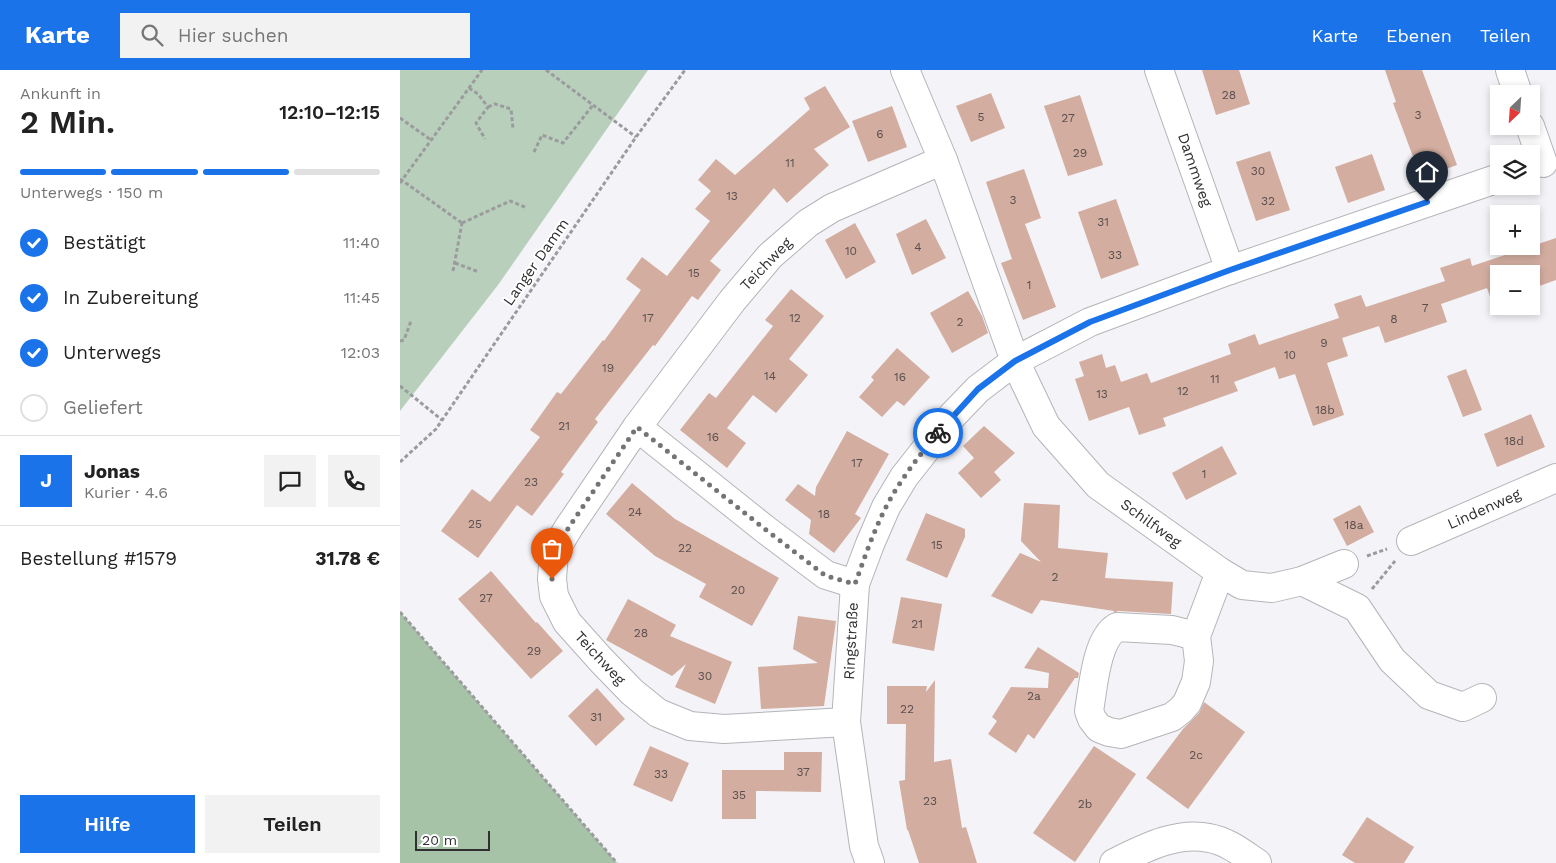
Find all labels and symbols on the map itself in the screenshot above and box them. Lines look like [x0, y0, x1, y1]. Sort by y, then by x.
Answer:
north arrow [1490, 85, 1540, 135]
house number: 28 [1222, 88, 1236, 102]
house number: 3 [1415, 108, 1422, 122]
house number: 5 [978, 110, 985, 124]
house number: 27 [1061, 111, 1075, 125]
house number: 6 [876, 127, 884, 141]
street label: Dammweg [1174, 131, 1216, 209]
house number: 29 [1073, 146, 1087, 160]
pin [1406, 151, 1448, 202]
house number: 11 [785, 156, 795, 170]
house number: 30 [1251, 164, 1265, 178]
house number: 13 [726, 189, 738, 203]
house number: 3 [1010, 193, 1017, 207]
house number: 32 [1261, 194, 1275, 208]
street label: Langer Damm [499, 215, 573, 309]
house number: 31 [1097, 215, 1109, 229]
street label: Teichweg [736, 234, 796, 294]
house number: 4 [914, 240, 922, 254]
house number: 10 [845, 244, 857, 258]
house number: 33 [1108, 248, 1122, 262]
house number: 15 [688, 266, 700, 280]
house number: 1 [1027, 278, 1031, 292]
house number: 7 [1422, 301, 1429, 315]
house number: 17 [642, 311, 654, 325]
house number: 12 [789, 311, 801, 325]
house number: 8 [1390, 312, 1398, 326]
house number: 2 [957, 315, 964, 329]
house number: 9 [1320, 336, 1328, 350]
house number: 10 [1284, 348, 1296, 362]
house number: 19 [602, 361, 614, 375]
house number: 14 [764, 369, 776, 383]
house number: 16 [894, 370, 906, 384]
house number: 11 [1210, 372, 1220, 386]
house number: 12 [1177, 384, 1189, 398]
house number: 13 [1096, 387, 1108, 401]
house number: 18b [1315, 403, 1335, 417]
courier [913, 408, 963, 458]
house number: 21 [558, 419, 570, 433]
house number: 16 [707, 430, 719, 444]
house number: 18d [1504, 434, 1524, 448]
house number: 17 [851, 456, 863, 470]
house number: 1 [1202, 467, 1206, 481]
house number: 23 [524, 475, 538, 489]
street label: Lindenweg [1445, 485, 1523, 533]
street label: Schilfweg [1117, 495, 1185, 551]
house number: 24 [628, 505, 642, 519]
house number: 18 [818, 507, 830, 521]
house number: 25 [468, 517, 482, 531]
house number: 18a [1345, 518, 1364, 532]
pin [531, 528, 573, 579]
house number: 15 [931, 538, 943, 552]
house number: 22 [678, 541, 692, 555]
house number: 2 [1052, 570, 1059, 584]
house number: 20 [731, 583, 745, 597]
house number: 27 [479, 591, 493, 605]
street label: Ringstraße [840, 602, 862, 680]
house number: 21 [911, 617, 923, 631]
house number: 28 [634, 626, 648, 640]
street label: Teichweg [571, 628, 629, 688]
house number: 29 [527, 644, 541, 658]
house number: 30 [698, 669, 712, 683]
house number: 2a [1027, 689, 1041, 703]
house number: 22 [900, 702, 914, 716]
house number: 31 [590, 710, 602, 724]
house number: 2c [1189, 748, 1203, 762]
house number: 37 [796, 765, 810, 779]
house number: 33 [654, 767, 668, 781]
house number: 35 [732, 788, 746, 802]
house number: 23 [923, 794, 937, 808]
house number: 2b [1078, 797, 1092, 811]
scale bar [415, 828, 490, 851]

